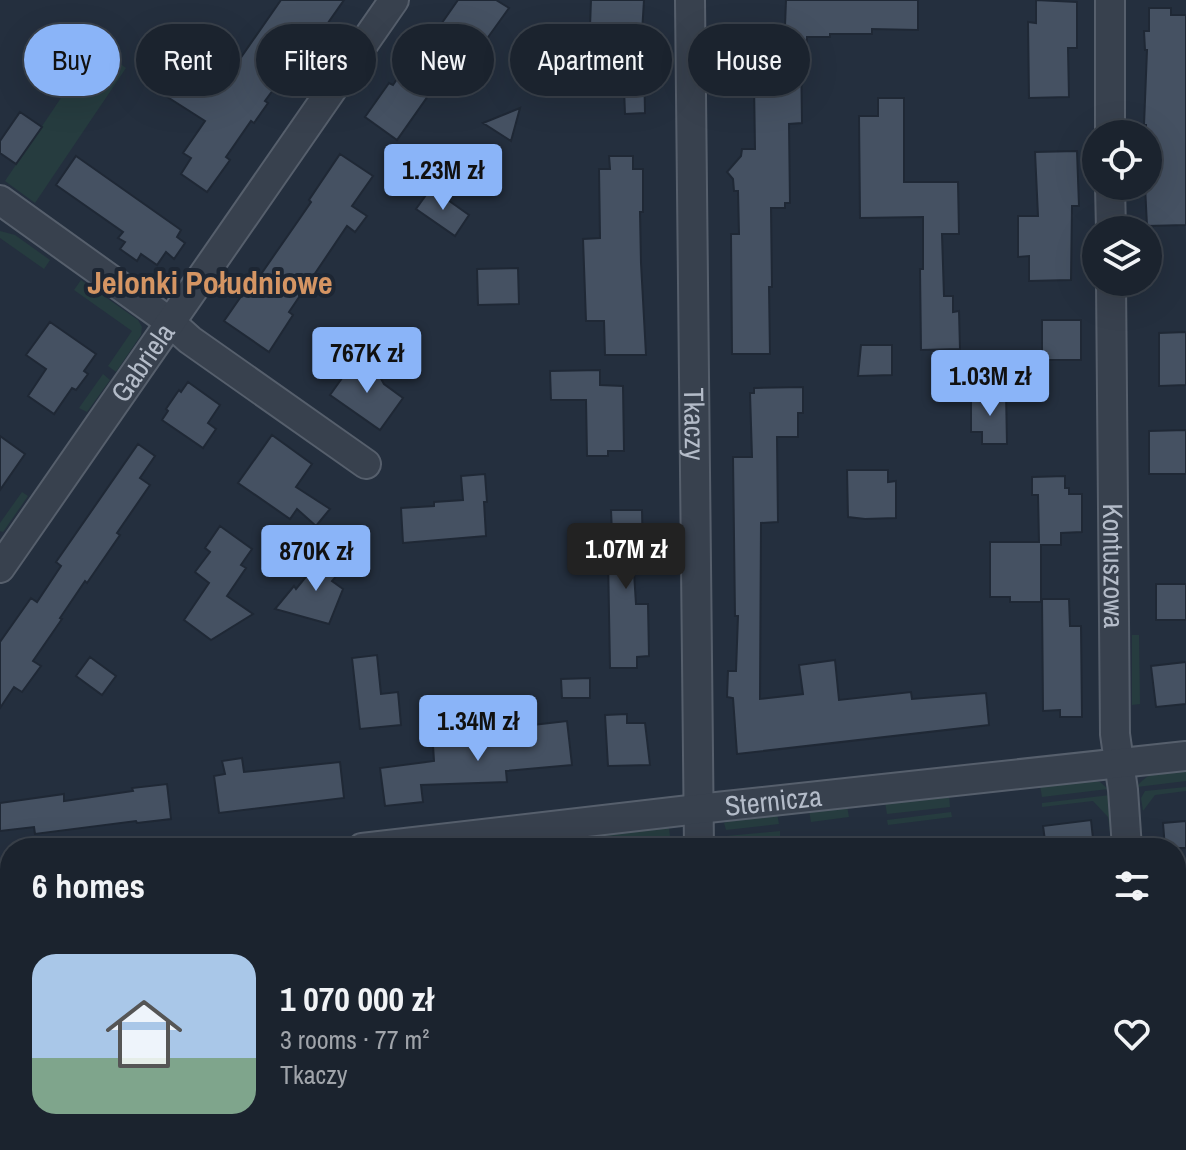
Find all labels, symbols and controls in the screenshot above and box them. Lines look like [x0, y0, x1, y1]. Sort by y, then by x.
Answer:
chip: Buy [24, 24, 120, 96]
chip: Rent [136, 24, 240, 96]
chip: Filters [256, 24, 376, 96]
chip: New [392, 24, 494, 96]
chip: Apartment [510, 24, 672, 96]
chip: House [688, 24, 810, 96]
map controls [1082, 120, 1162, 296]
button: locate [1082, 120, 1162, 200]
pin: 1.23M zł [360, 144, 526, 212]
text: 1.23M zł [402, 152, 484, 187]
button: layers [1082, 216, 1162, 296]
district label: Jelonki Południowe [88, 261, 333, 304]
street label: Gabriela [102, 315, 183, 410]
pin: 767K zł [293, 327, 441, 395]
text: 767K zł [330, 335, 404, 370]
pin: 1.03M zł [907, 350, 1073, 418]
text: 1.03M zł [949, 358, 1031, 393]
street label: Tkaczy [675, 387, 714, 461]
street label: Kontuszowa [1094, 503, 1133, 629]
pin: 1.07M zł [543, 523, 709, 591]
pin: 870K zł [242, 525, 390, 593]
text: 1.07M zł [585, 531, 667, 566]
text: 870K zł [279, 533, 353, 568]
pin: 1.34M zł [395, 695, 561, 763]
text: 1.34M zł [437, 703, 519, 738]
street label: Sternicza [723, 777, 824, 825]
text: 6 homes [32, 863, 145, 909]
icon: filters [1110, 864, 1154, 908]
text: 1 070 000 zł [280, 976, 433, 1022]
icon: home [96, 986, 192, 1082]
icon: heart [1110, 1012, 1154, 1056]
text: 3 rooms · 77 m² [280, 1022, 429, 1057]
text: Tkaczy [280, 1057, 348, 1092]

